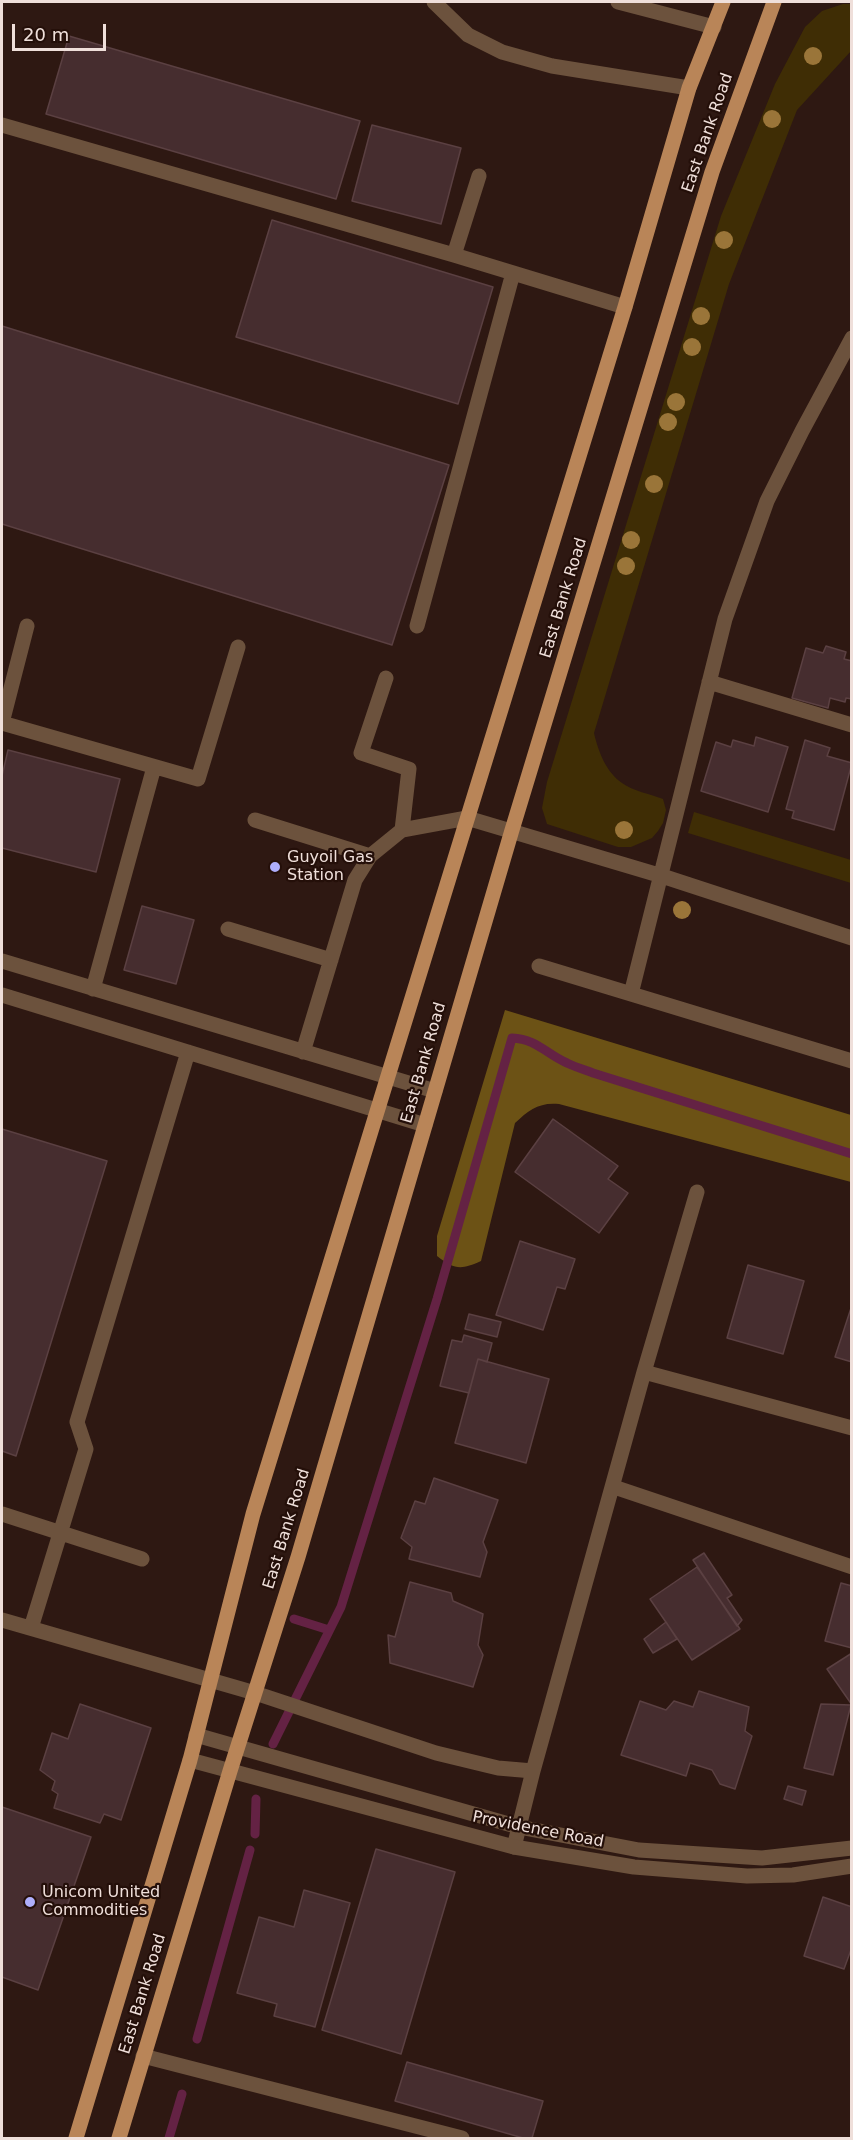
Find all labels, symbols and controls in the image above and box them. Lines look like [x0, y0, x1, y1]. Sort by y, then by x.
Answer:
scale bar [15, 12, 110, 50]
text: 20 m [23, 24, 69, 45]
street label: East Bank Road [679, 71, 737, 195]
street label: East Bank Road [537, 535, 591, 661]
place label: Guyoil Gas Station [287, 848, 373, 886]
marker: Guyoil Gas Station [268, 860, 282, 874]
street label: East Bank Road [398, 1000, 450, 1126]
street label: East Bank Road [260, 1466, 314, 1592]
street label: Providence Road [471, 1808, 605, 1852]
place label: Unicom United Commodities [42, 1883, 160, 1921]
marker: Unicom United Commodities [23, 1895, 37, 1909]
street label: East Bank Road [116, 1931, 170, 2057]

